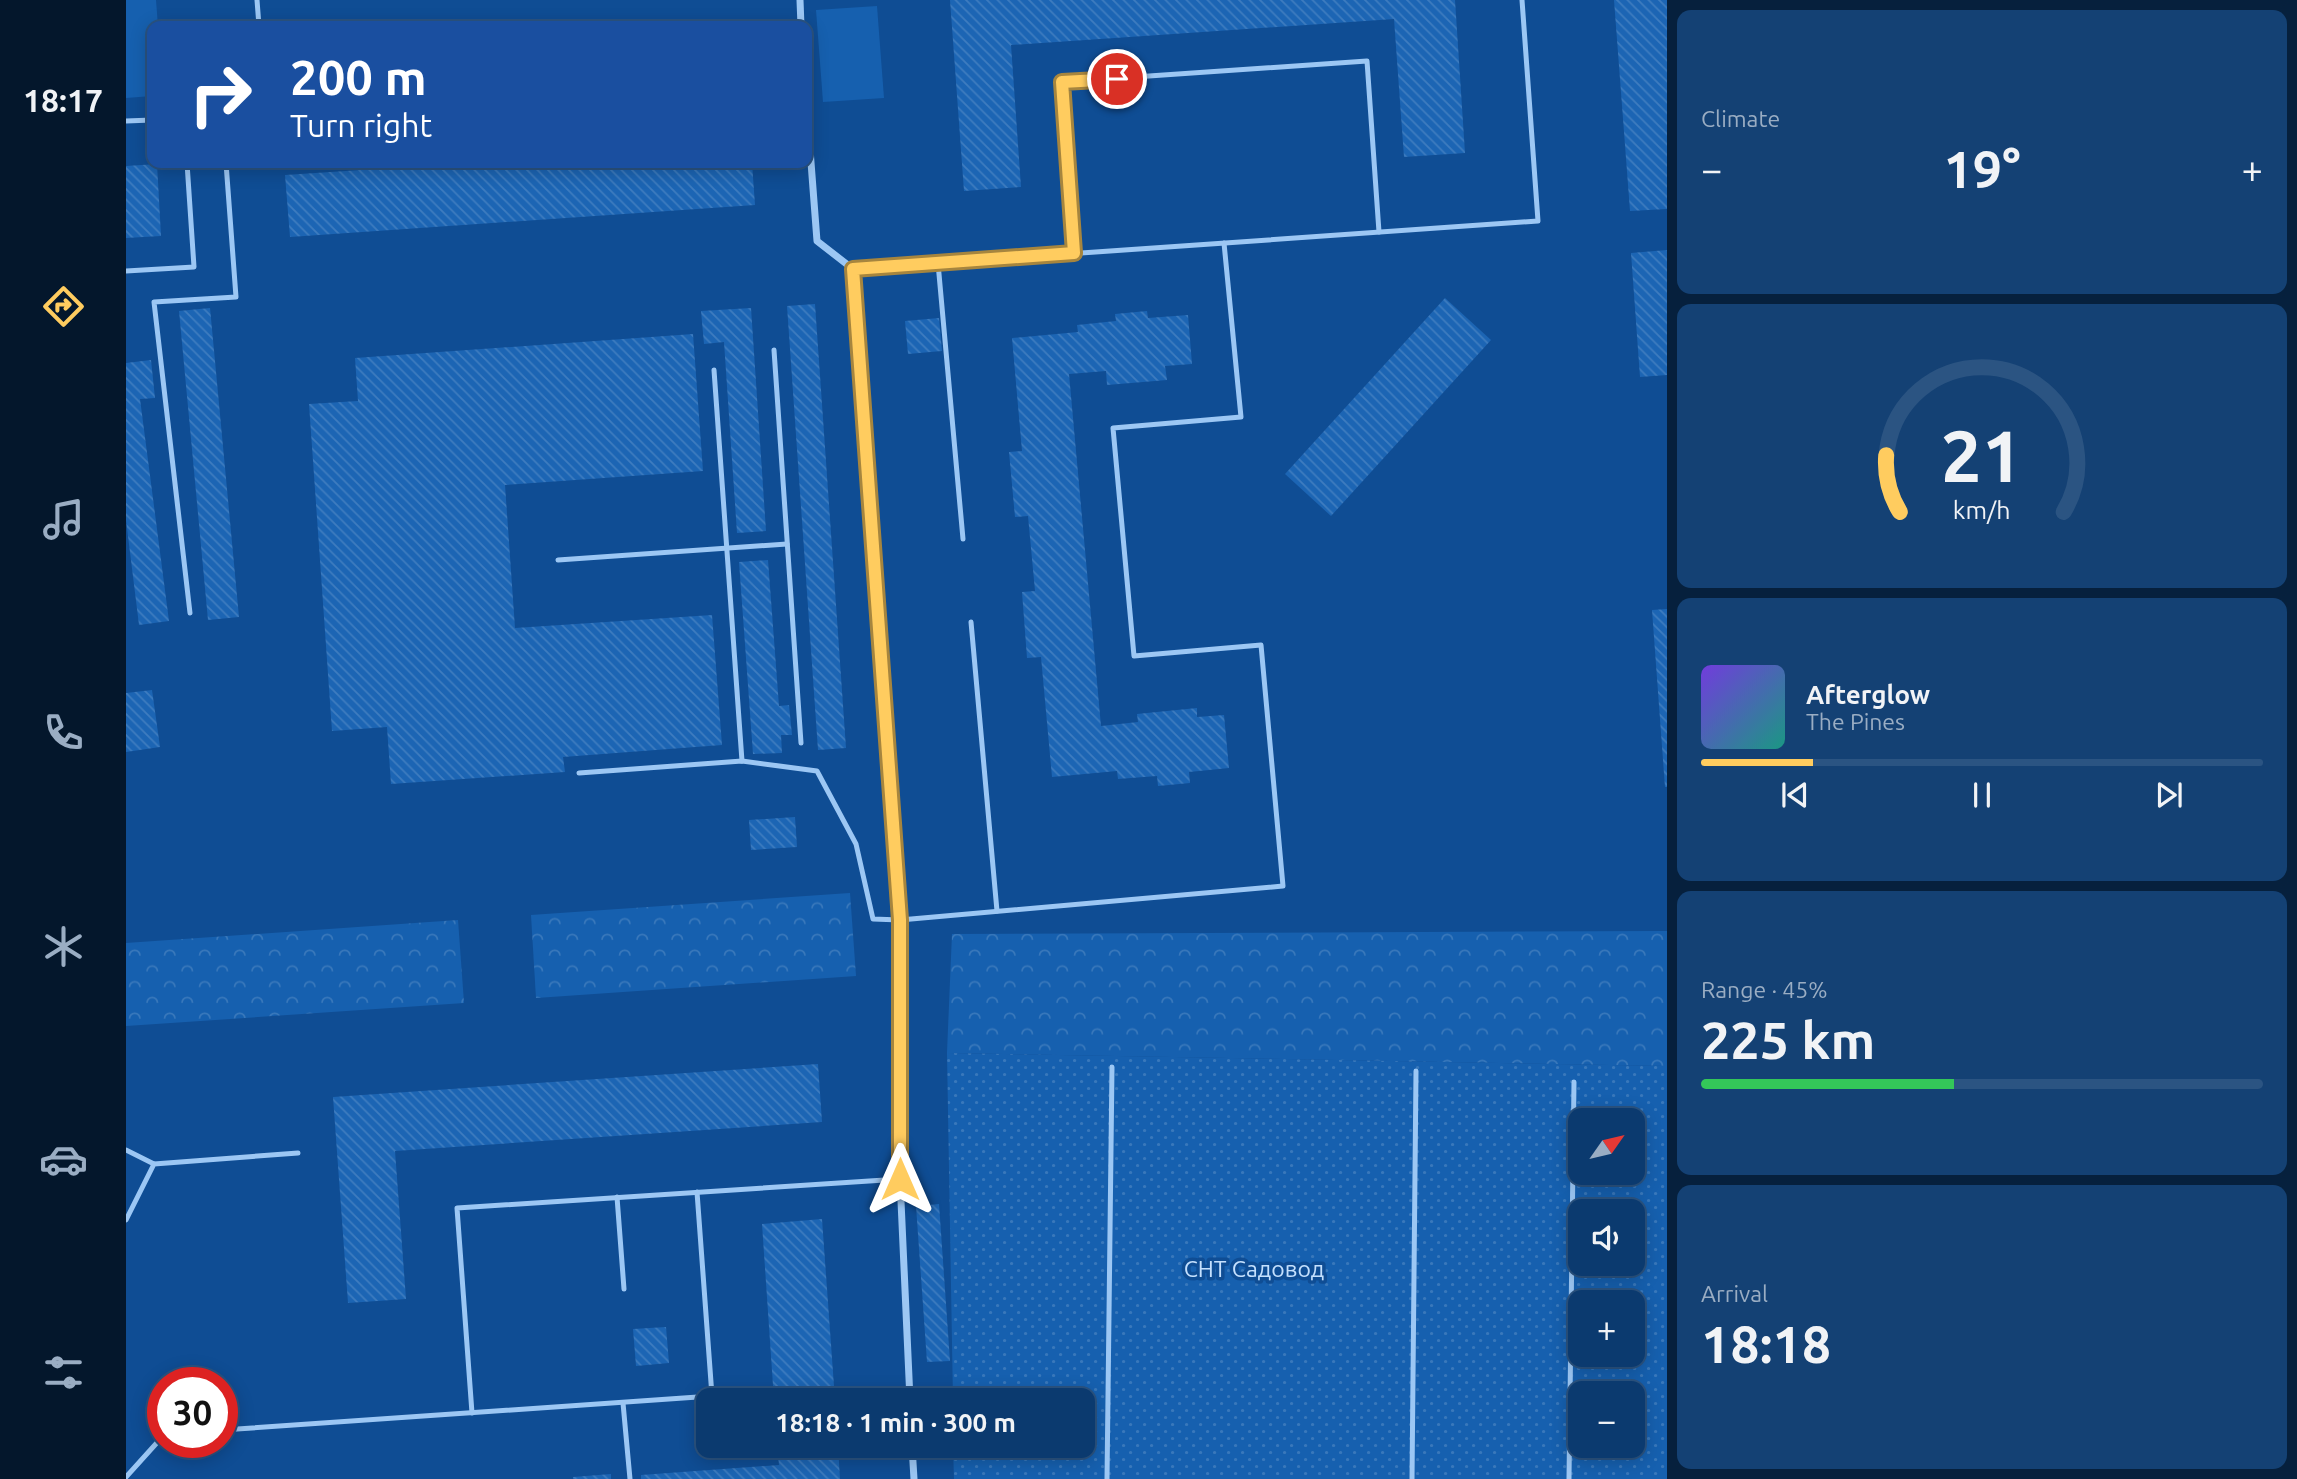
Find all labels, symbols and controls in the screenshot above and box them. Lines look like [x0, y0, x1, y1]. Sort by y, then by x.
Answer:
icon: right [175, 49, 266, 140]
text: 200 m [290, 49, 427, 104]
pin [1087, 49, 1147, 109]
icon: arrive [1098, 60, 1136, 98]
text: 18:17 [23, 82, 103, 118]
text: Climate [1701, 106, 1780, 131]
text: Turn right [290, 107, 432, 143]
text: 19° [1943, 140, 2021, 198]
text: − [1701, 148, 1722, 190]
text: + [2242, 148, 2263, 190]
icon: directions [39, 282, 88, 331]
text: 21 [1941, 414, 2023, 496]
icon: music [39, 495, 88, 544]
text: km/h [1953, 495, 2011, 523]
text: Afterglow [1806, 680, 1930, 709]
icon: phone [39, 708, 88, 757]
text: The Pines [1806, 709, 1905, 734]
icon: previous [1776, 776, 1814, 814]
icon: pause [1963, 776, 2001, 814]
icon: next [2150, 776, 2188, 814]
icon: climate [39, 922, 88, 971]
text: Range · 45% [1701, 977, 1828, 1002]
text: 225 km [1701, 1011, 1875, 1069]
north arrow [1568, 1108, 1645, 1185]
map controls [1568, 1108, 1645, 1458]
icon: car [39, 1135, 88, 1184]
position arrow [863, 1142, 937, 1216]
button: sound [1568, 1199, 1645, 1276]
park label: СНТ Садовод [1184, 1256, 1324, 1281]
text: Arrival [1701, 1281, 1768, 1306]
button: + [1568, 1290, 1645, 1367]
text: 18:18 [1701, 1315, 1831, 1373]
icon: filters [39, 1348, 88, 1397]
speed limit sign: 30 [147, 1367, 238, 1458]
button: − [1568, 1381, 1645, 1458]
text: 18:18 · 1 min · 300 m [775, 1408, 1016, 1437]

